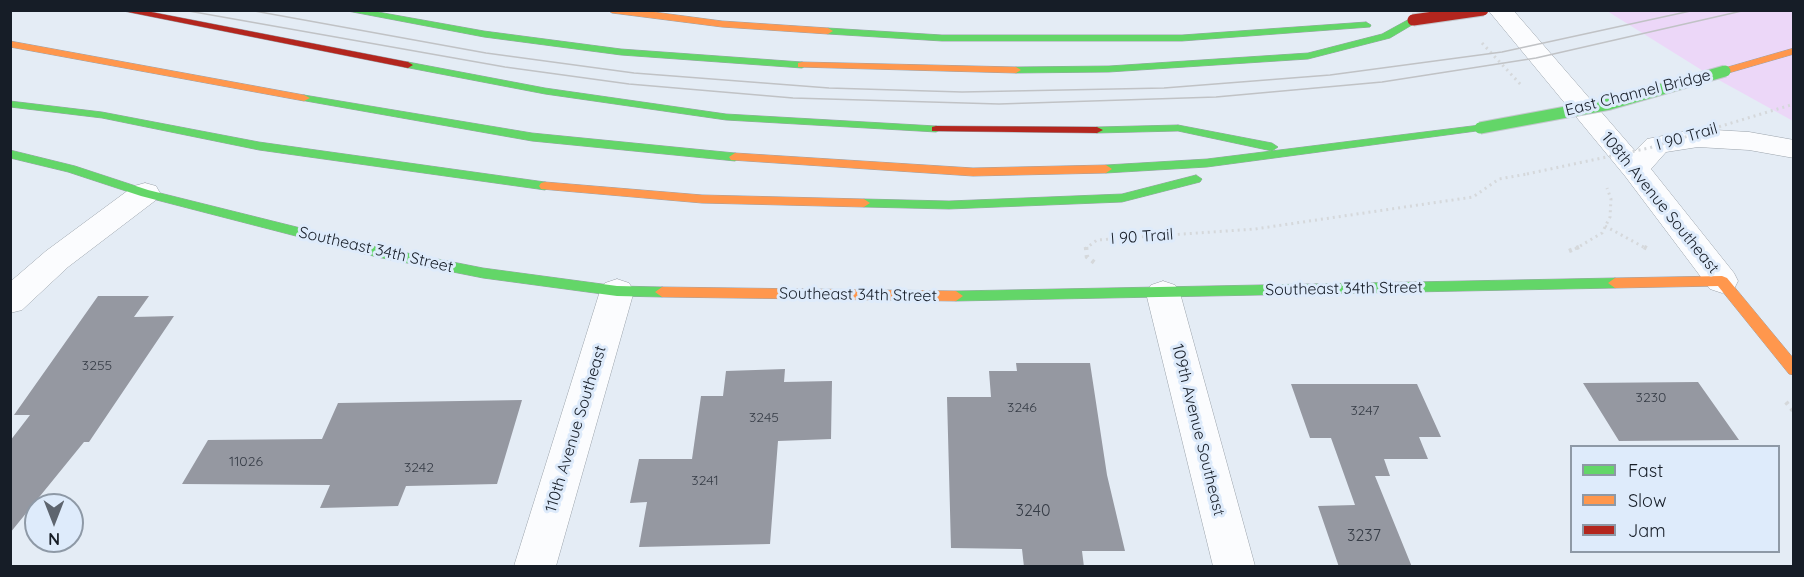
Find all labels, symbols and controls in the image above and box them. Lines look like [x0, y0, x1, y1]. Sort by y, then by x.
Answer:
street label: East Channel Bridge [1563, 66, 1713, 120]
street label: I 90 Trail [1654, 119, 1720, 155]
street label: 108th Avenue Southeast [1597, 129, 1723, 277]
street label: Southeast 34th Street [297, 223, 455, 277]
street label: I 90 Trail [1110, 225, 1174, 249]
street label: Southeast 34th Street [1265, 278, 1423, 300]
street label: Southeast 34th Street [779, 284, 937, 306]
street label: 109th Avenue Southeast [1167, 342, 1229, 518]
street label: 110th Avenue Southeast [541, 343, 611, 515]
house number: 3255 [82, 358, 112, 374]
house number: 3230 [1636, 390, 1666, 406]
house number: 3246 [1007, 400, 1037, 416]
house number: 3247 [1350, 403, 1380, 419]
house number: 3245 [749, 410, 779, 426]
legend [1570, 445, 1780, 553]
house number: 11026 [229, 454, 263, 470]
text: Fast [1628, 459, 1663, 482]
house number: 3242 [404, 460, 434, 476]
house number: 3241 [691, 473, 719, 489]
text: Slow [1628, 489, 1666, 512]
north arrow [24, 493, 84, 553]
house number: 3240 [1016, 501, 1050, 521]
text: Jam [1628, 519, 1666, 542]
house number: 3237 [1347, 526, 1381, 546]
text: N [48, 529, 60, 549]

